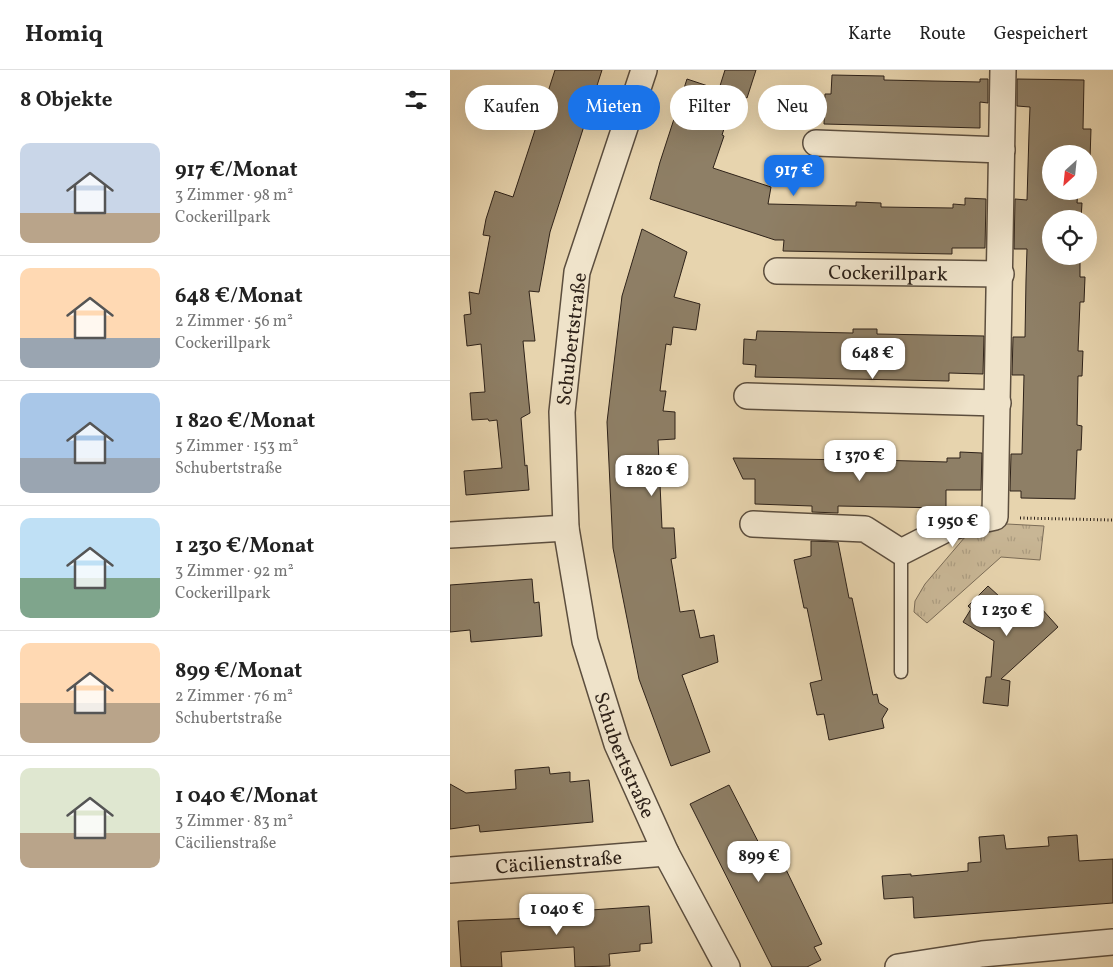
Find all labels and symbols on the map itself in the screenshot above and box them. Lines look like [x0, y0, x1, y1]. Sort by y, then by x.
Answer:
north arrow [1042, 145, 1098, 200]
pin: 917 € [759, 154, 829, 197]
street label: Cockerillpark [828, 260, 948, 289]
street label: Schubertstraße [551, 271, 595, 407]
pin: 648 € [838, 338, 908, 380]
pin: 1 370 € [814, 440, 906, 482]
pin: 1 820 € [606, 454, 698, 497]
pin: 1 950 € [907, 506, 999, 548]
pin: 1 230 € [961, 594, 1053, 637]
street label: Schubertstraße [586, 689, 661, 823]
pin: 899 € [724, 840, 794, 883]
street label: Cäcilienstraße [494, 845, 623, 882]
pin: 1 040 € [511, 894, 603, 936]

